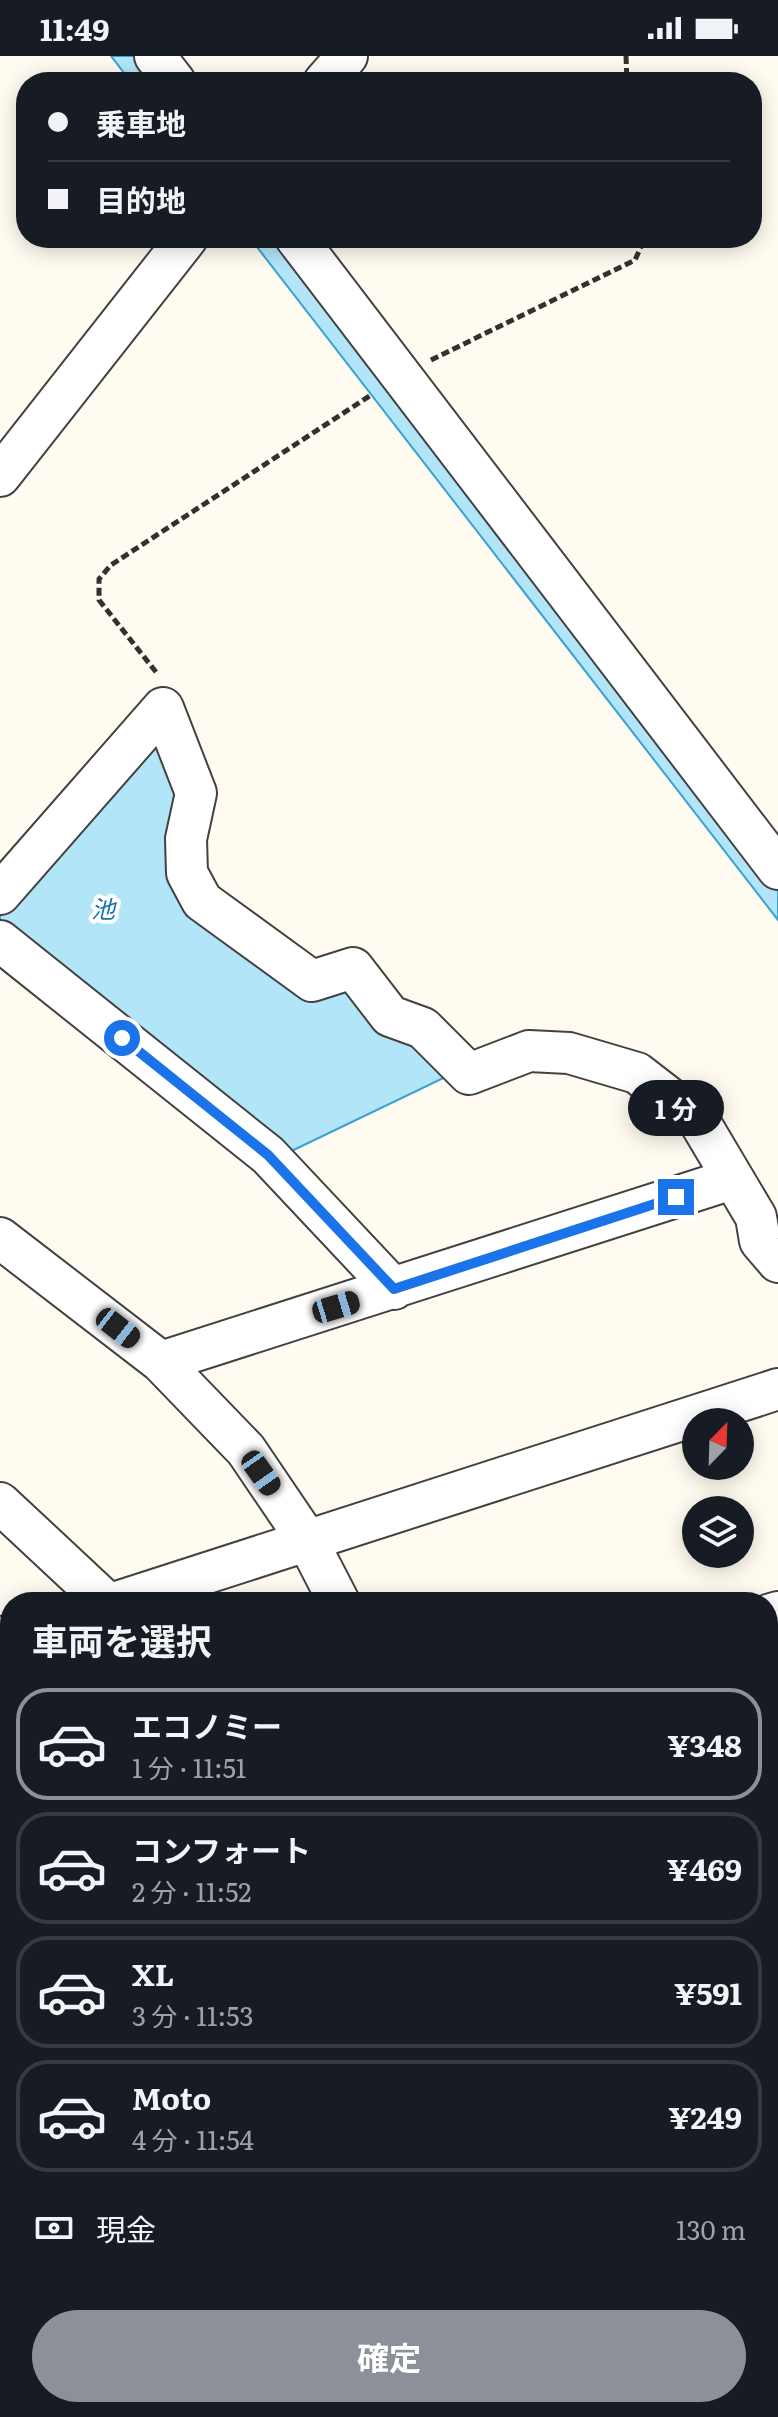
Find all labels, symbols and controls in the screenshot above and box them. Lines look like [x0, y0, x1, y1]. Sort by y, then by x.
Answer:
text: 11:49 [40, 6, 110, 50]
text: 乗車地 [96, 100, 186, 144]
text: 目的地 [96, 177, 186, 221]
water label: 池 [91, 890, 117, 925]
route start [104, 1020, 140, 1056]
callout: 1 分 [628, 1081, 724, 1137]
text: 1 分 [655, 1088, 697, 1127]
route end [658, 1179, 694, 1215]
car [310, 1289, 362, 1325]
car [92, 1304, 144, 1352]
north arrow [682, 1408, 754, 1480]
map controls [682, 1408, 754, 1568]
car [237, 1446, 285, 1500]
button: layers [682, 1496, 754, 1568]
text: 車両を選択 [32, 1613, 212, 1666]
text: エコノミー [132, 1703, 282, 1747]
icon: car [36, 1708, 108, 1780]
text: ¥348 [667, 1722, 742, 1766]
text: 1 分 · 11:51 [132, 1747, 246, 1786]
text: コンフォート [132, 1827, 311, 1871]
icon: car [36, 1832, 108, 1904]
text: ¥469 [667, 1846, 742, 1890]
text: 2 分 · 11:52 [132, 1871, 251, 1910]
text: XL [132, 1951, 174, 1995]
icon: car [36, 1956, 108, 2028]
text: ¥591 [674, 1970, 742, 2014]
text: 3 分 · 11:53 [132, 1995, 253, 2034]
text: Moto [132, 2075, 211, 2119]
icon: car [36, 2080, 108, 2152]
text: ¥249 [668, 2094, 742, 2138]
text: 4 分 · 11:54 [132, 2119, 254, 2158]
icon: cash [32, 2206, 76, 2250]
text: 現金 [96, 2206, 156, 2250]
text: 130 m [676, 2209, 746, 2248]
button: 確定 [32, 2310, 746, 2402]

